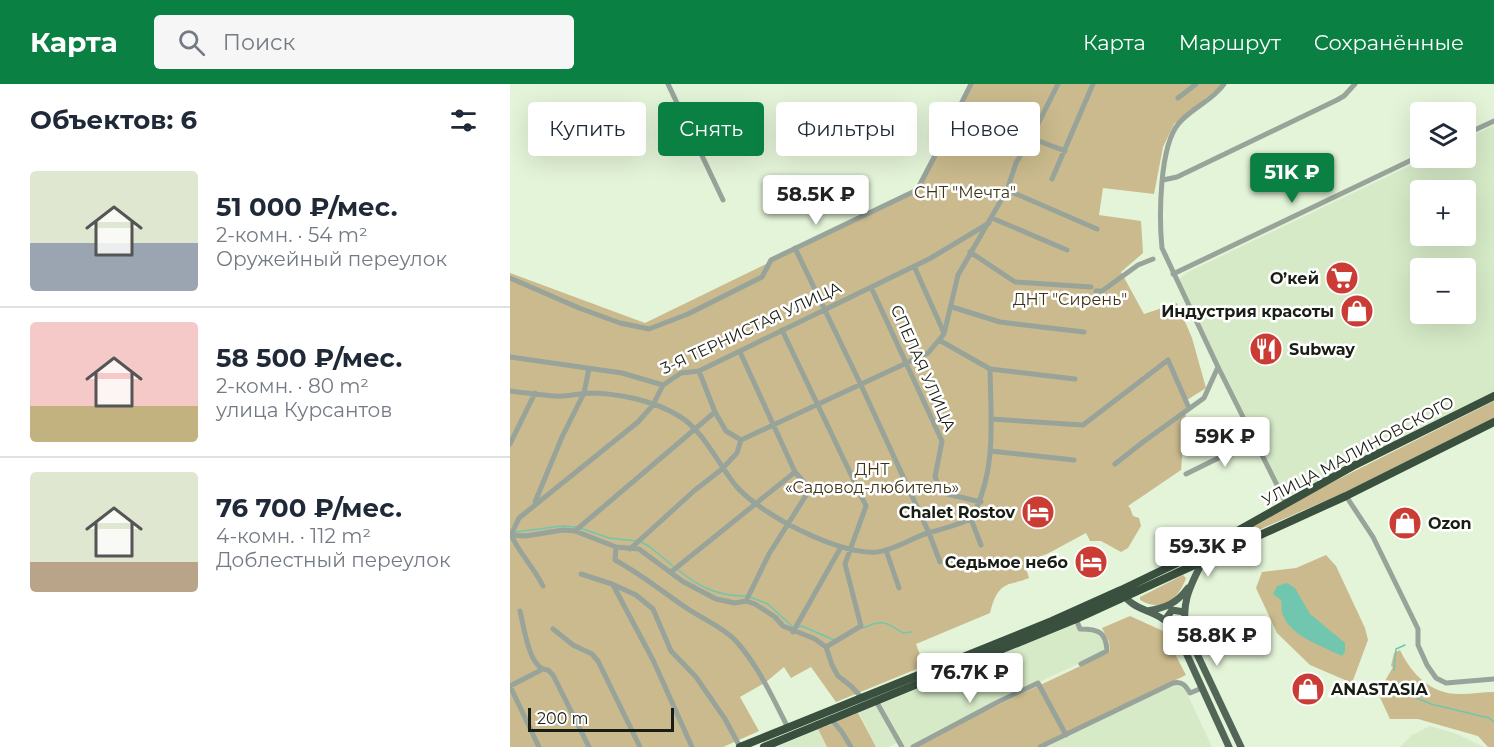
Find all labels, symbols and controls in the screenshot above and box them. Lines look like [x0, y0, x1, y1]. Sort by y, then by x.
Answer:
search box [154, 15, 574, 69]
text: Карта [30, 25, 118, 59]
icon: search [175, 26, 208, 59]
text: Поиск [223, 29, 295, 56]
text: Карта [1083, 30, 1146, 55]
text: Маршрут [1179, 30, 1281, 55]
text: Сохранённые [1314, 30, 1464, 55]
chip: Купить [528, 102, 646, 156]
chip: Снять [658, 102, 764, 156]
chip: Фильтры [776, 102, 917, 156]
chip: Новое [929, 102, 1040, 156]
map controls [1410, 102, 1476, 324]
button: layers [1410, 102, 1476, 168]
text: Объектов: 6 [30, 104, 197, 136]
icon: filters [447, 104, 480, 137]
pin: 51K ₽ [1250, 153, 1334, 204]
text: 51K ₽ [1264, 160, 1320, 184]
pin: 58.5K ₽ [761, 175, 871, 226]
button: + [1410, 180, 1476, 246]
text: 58.5K ₽ [777, 182, 855, 206]
park label: СНТ "Мечта" [914, 183, 1016, 202]
text: 51 000 ₽/мес. [216, 191, 398, 223]
icon: home [78, 195, 150, 267]
text: 2-комн. · 54 m² [216, 223, 368, 247]
text: Оружейный переулок [216, 247, 447, 271]
button: − [1410, 258, 1476, 324]
supermarket icon: О’кей [1324, 260, 1360, 296]
place label: О’кей [1270, 269, 1319, 288]
street label: 3-Я ТЕРНИСТАЯ УЛИЦА [658, 278, 844, 378]
park label: ДНТ "Сирень" [1013, 290, 1127, 309]
shop icon: Индустрия красоты [1339, 293, 1375, 329]
street label: СПЕЛАЯ УЛИЦА [887, 302, 959, 434]
place label: Индустрия красоты [1161, 302, 1334, 321]
restaurant icon: Subway [1248, 331, 1284, 367]
place label: Subway [1289, 340, 1355, 359]
text: 58 500 ₽/мес. [216, 342, 402, 374]
icon: home [78, 346, 150, 418]
text: 2-комн. · 80 m² [216, 374, 369, 398]
street label: УЛИЦА МАЛИНОВСКОГО [1259, 392, 1457, 510]
text: улица Курсантов [216, 398, 392, 422]
pin: 59K ₽ [1183, 417, 1267, 468]
text: 59K ₽ [1195, 424, 1255, 448]
park label: ДНТ «Садовод-любитель» [785, 460, 959, 497]
text: 76 700 ₽/мес. [216, 492, 402, 524]
hotel icon: Chalet Rostov [1020, 494, 1056, 530]
icon: home [78, 496, 150, 568]
place label: Chalet Rostov [899, 503, 1015, 522]
shop icon: Ozon [1387, 505, 1423, 541]
place label: Ozon [1428, 514, 1472, 533]
text: 4-комн. · 112 m² [216, 524, 371, 548]
pin: 59.3K ₽ [1153, 527, 1263, 578]
text: 59.3K ₽ [1169, 534, 1247, 558]
hotel icon: Седьмое небо [1073, 544, 1109, 580]
text: Доблестный переулок [216, 548, 451, 572]
place label: Седьмое небо [945, 553, 1068, 572]
pin: 58.8K ₽ [1162, 616, 1272, 667]
text: 58.8K ₽ [1177, 623, 1257, 647]
pin: 76.7K ₽ [915, 653, 1025, 704]
text: 76.7K ₽ [931, 660, 1009, 684]
shop icon: ANASTASIA [1290, 671, 1326, 707]
place label: ANASTASIA [1330, 680, 1429, 699]
scale bar [528, 705, 674, 732]
text: 200 m [537, 709, 588, 728]

